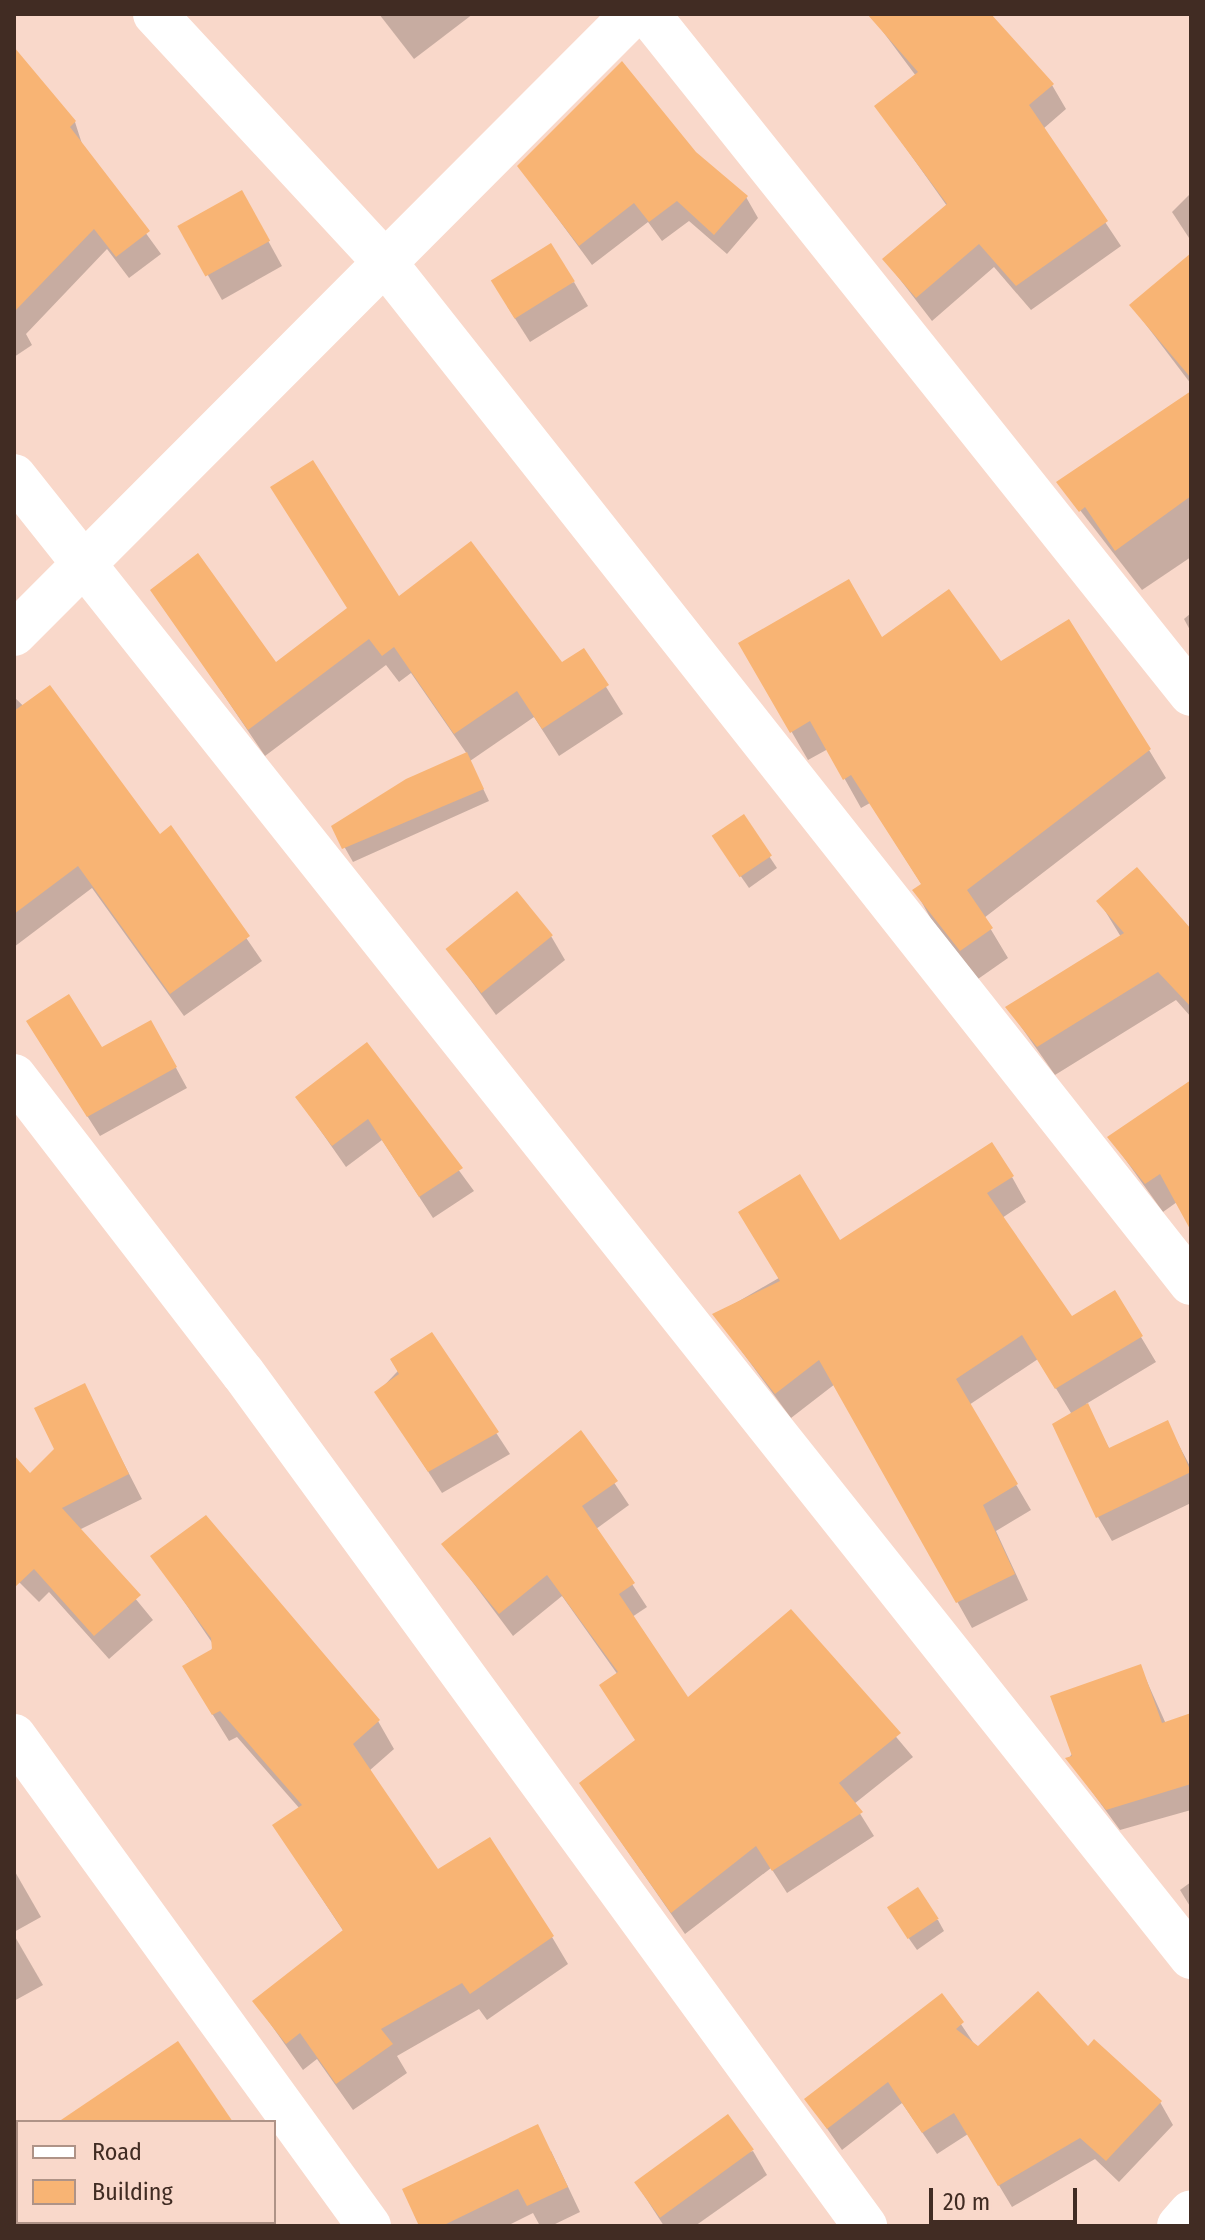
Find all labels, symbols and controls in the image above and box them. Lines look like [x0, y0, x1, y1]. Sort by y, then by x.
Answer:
legend [16, 2120, 276, 2224]
text: Road [92, 2138, 142, 2166]
scale bar [933, 2172, 1081, 2222]
text: Building [92, 2178, 173, 2206]
text: 20 m [943, 2188, 990, 2216]

